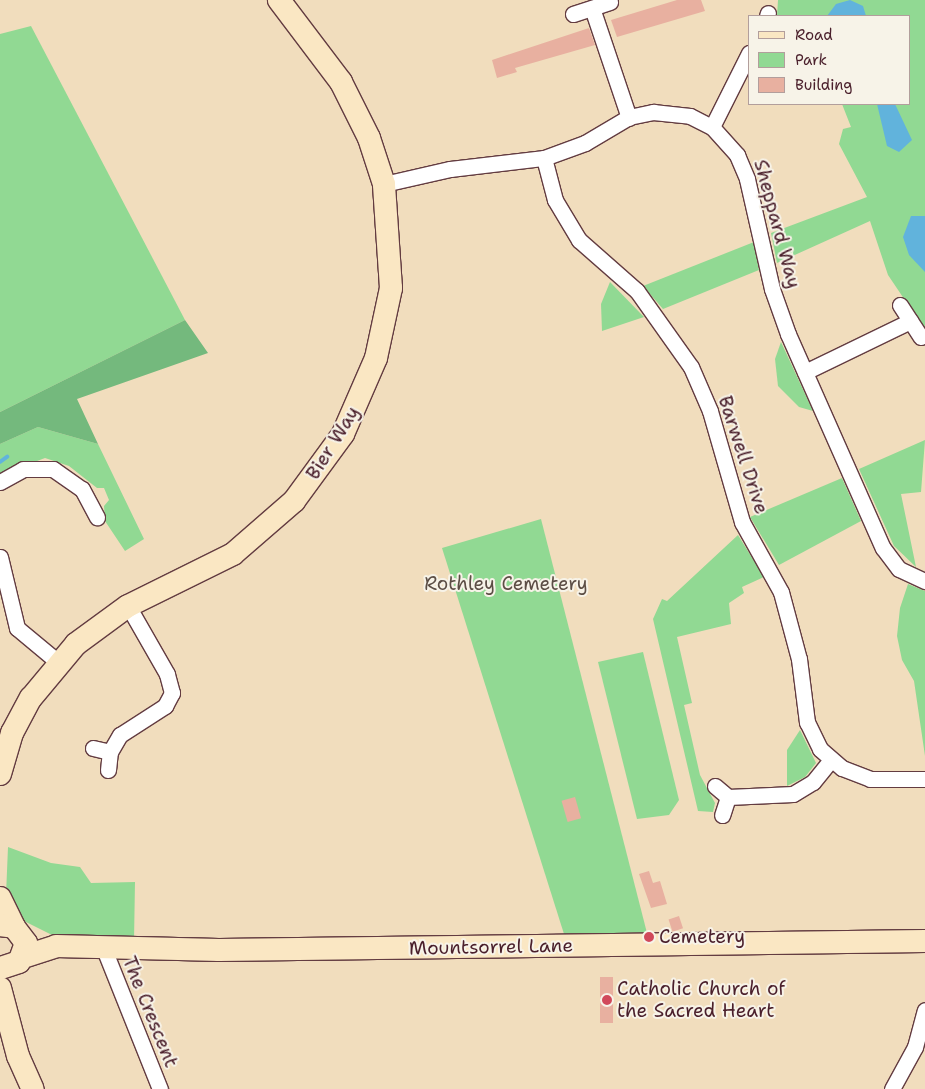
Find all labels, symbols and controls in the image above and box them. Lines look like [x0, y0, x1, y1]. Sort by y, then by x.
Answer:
legend [748, 15, 910, 105]
text: Road [795, 25, 833, 45]
text: Park [795, 50, 827, 70]
text: Building [795, 75, 852, 95]
street label: Sheppard Way [749, 157, 805, 291]
street label: Barwell Drive [713, 393, 773, 517]
street label: Bier Way [302, 402, 364, 484]
park label: Rothley Cemetery [424, 573, 588, 595]
place label: Cemetery [659, 926, 745, 948]
marker: Cemetery [643, 931, 655, 943]
street label: Mountsorrel Lane [409, 934, 573, 960]
street label: The Crescent [117, 953, 183, 1071]
place label: Catholic Church of the Sacred Heart [617, 978, 785, 1022]
marker: Catholic Church of the Sacred Heart [601, 994, 613, 1006]

